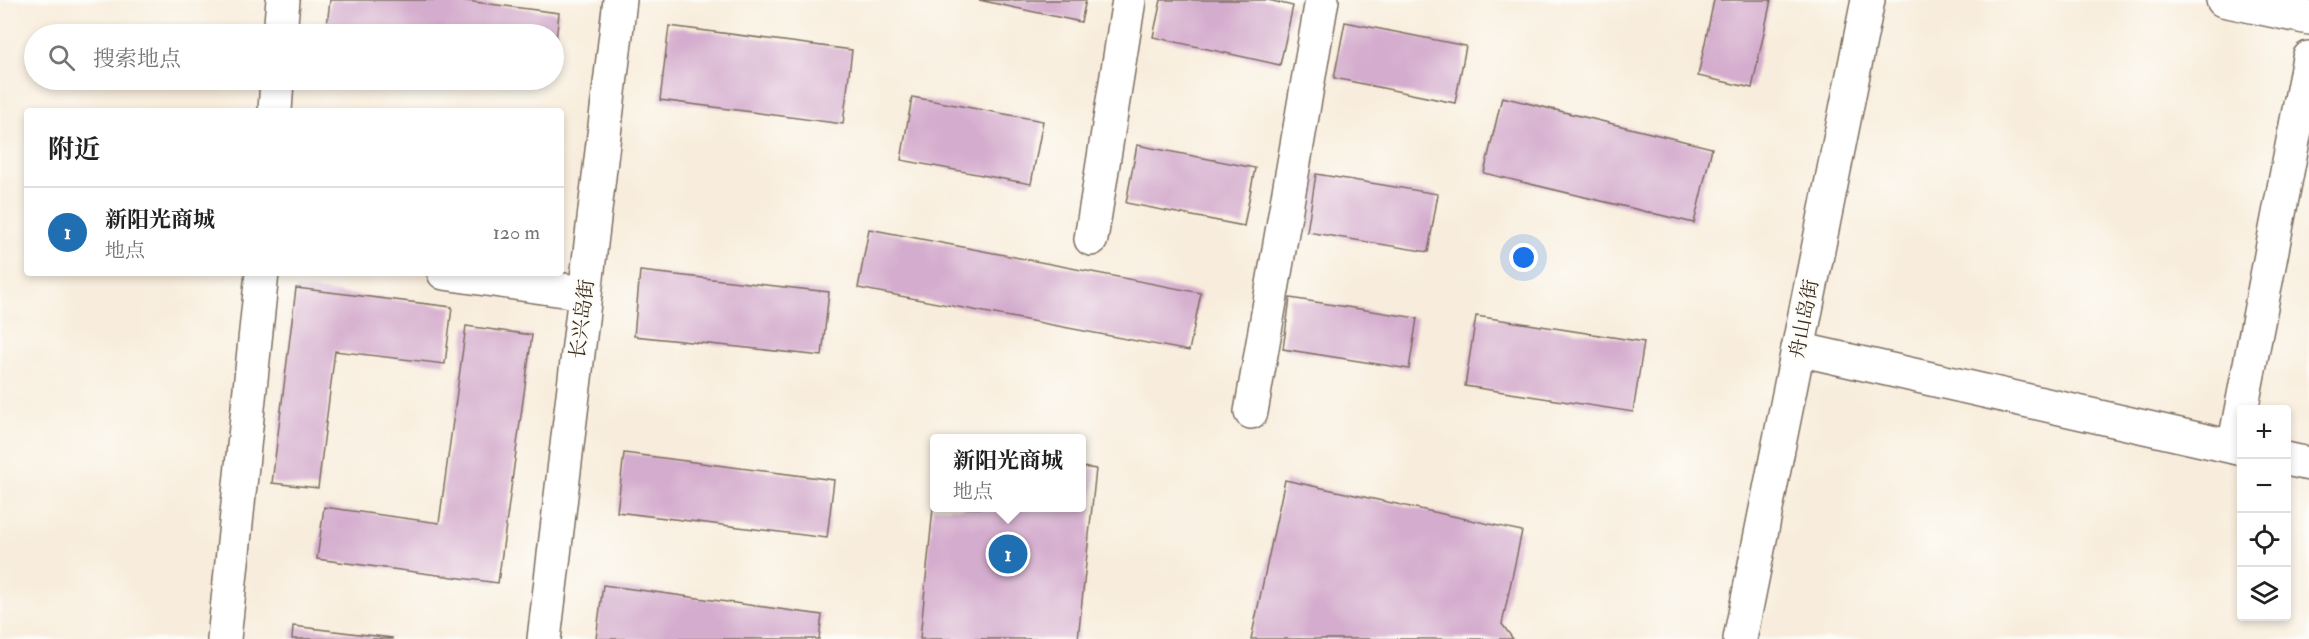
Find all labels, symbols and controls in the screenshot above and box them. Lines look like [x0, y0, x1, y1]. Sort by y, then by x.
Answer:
search box [24, 24, 564, 90]
icon: search [45, 41, 78, 74]
text: 搜索地点 [93, 45, 181, 73]
text: 附近 [48, 134, 100, 166]
text: 新阳光商城 [105, 206, 215, 234]
text: 1 [64, 220, 71, 245]
text: 120 m [493, 220, 540, 245]
text: 地点 [105, 238, 145, 263]
your location [1509, 243, 1538, 272]
street label: 舟山岛街 [1784, 277, 1824, 361]
street label: 长兴岛街 [565, 278, 599, 360]
map controls [2237, 405, 2291, 621]
button: + [2237, 405, 2291, 459]
popup [930, 434, 1086, 512]
text: 新阳光商城 [953, 447, 1063, 475]
button: − [2237, 459, 2291, 513]
text: 地点 [953, 479, 993, 504]
button: locate [2237, 513, 2291, 567]
pin: 1 [988, 532, 1028, 576]
button: layers [2237, 567, 2291, 621]

